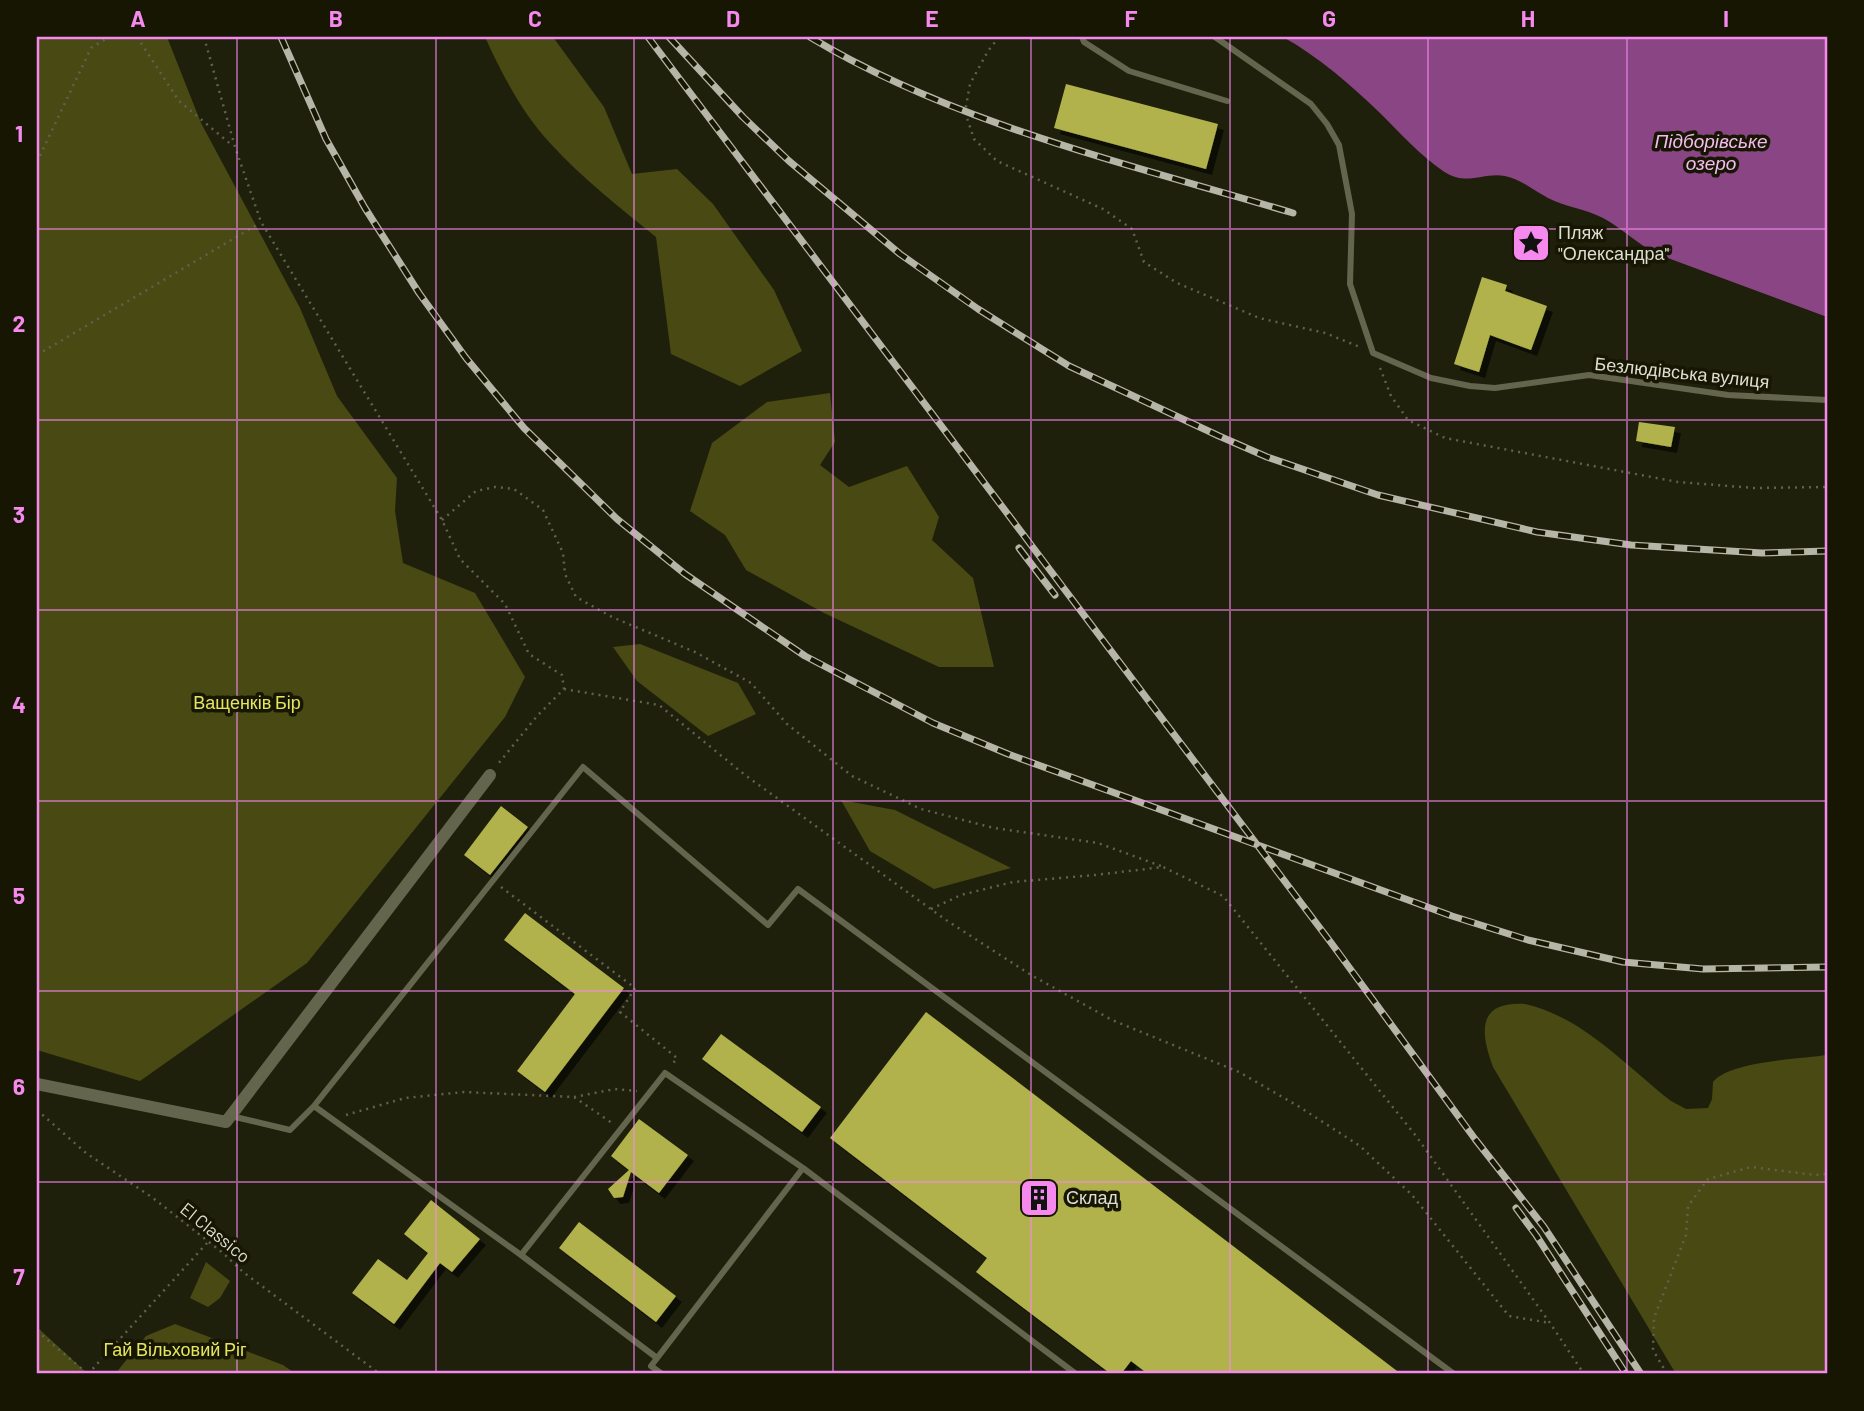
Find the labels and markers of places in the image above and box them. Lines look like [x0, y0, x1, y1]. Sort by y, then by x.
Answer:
place label: Пляж "Олександра" [1558, 221, 1670, 264]
place icon: Пляж "Олександра" [1510, 222, 1552, 264]
building icon: Склад [1018, 1177, 1060, 1219]
place label: Склад [1066, 1186, 1119, 1208]

